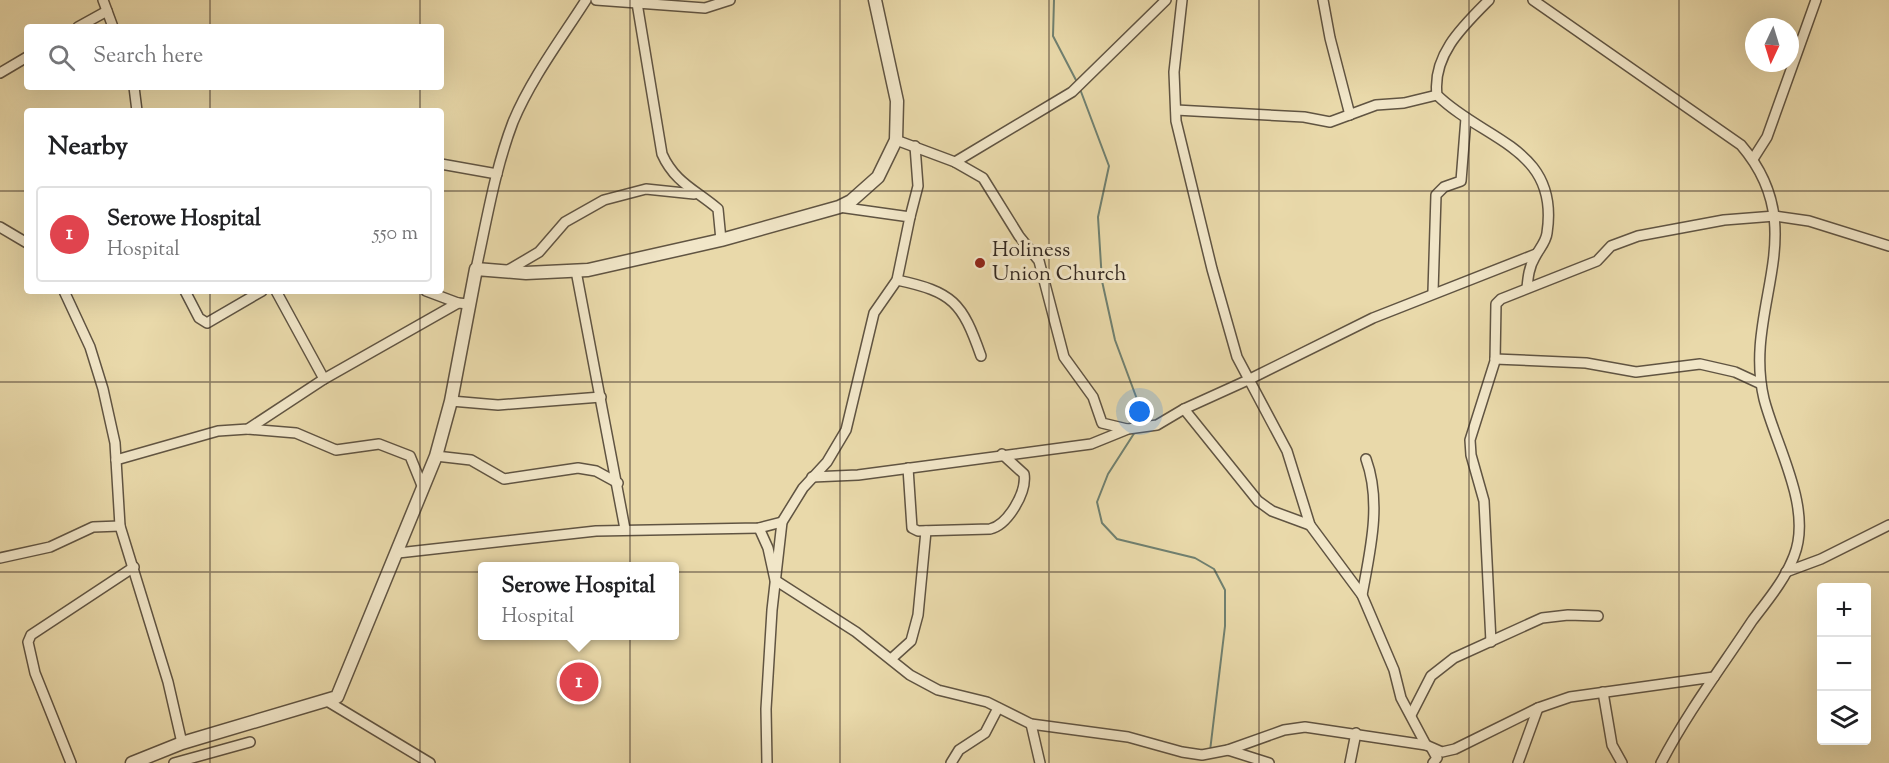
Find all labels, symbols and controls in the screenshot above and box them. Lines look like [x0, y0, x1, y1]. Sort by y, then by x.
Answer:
north arrow [1745, 18, 1799, 72]
search box [24, 24, 444, 90]
icon: search [45, 41, 78, 74]
text: Search here [93, 41, 203, 73]
text: Nearby [48, 129, 128, 166]
text: Serowe Hospital [107, 204, 261, 236]
text: 1 [66, 220, 73, 249]
text: 550 m [373, 220, 418, 249]
text: Hospital [107, 236, 180, 265]
place label: Holiness Union Church [992, 236, 1127, 290]
marker: Holiness Union Church [973, 256, 987, 270]
your location [1125, 397, 1154, 426]
popup [478, 562, 679, 640]
text: Serowe Hospital [501, 571, 656, 603]
map controls [1817, 583, 1871, 745]
button: + [1817, 583, 1871, 637]
text: Hospital [501, 603, 574, 632]
button: − [1817, 637, 1871, 691]
pin: 1 [560, 660, 598, 704]
button: layers [1817, 691, 1871, 745]

